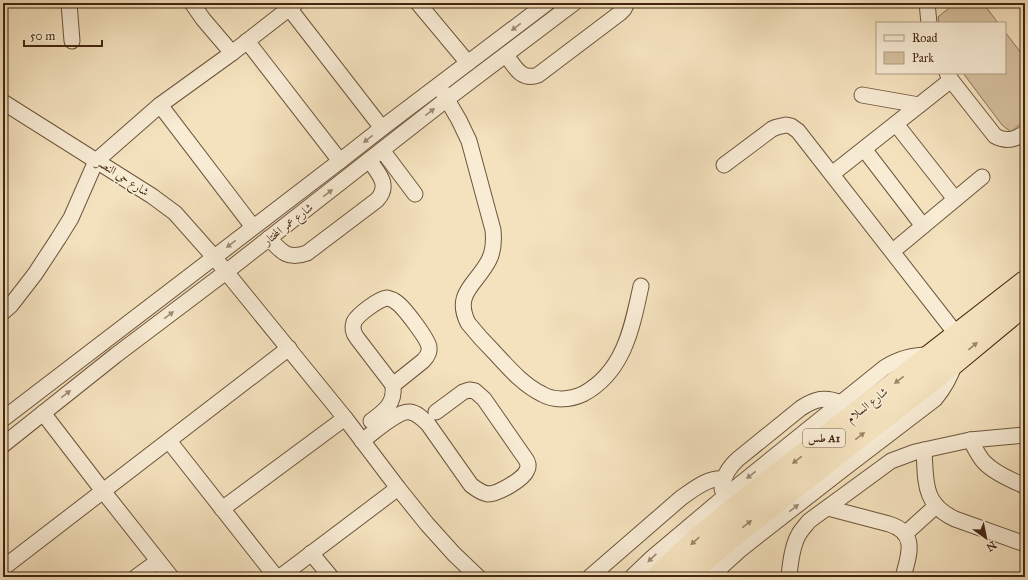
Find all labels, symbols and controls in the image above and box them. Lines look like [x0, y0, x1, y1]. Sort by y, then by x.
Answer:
scale bar [24, 22, 102, 48]
one-way arrow [510, 22, 521, 31]
legend [876, 22, 1006, 74]
text: 50 m [30, 29, 55, 43]
text: Road [912, 31, 938, 45]
text: Park [912, 51, 934, 65]
one-way arrow [424, 108, 435, 116]
one-way arrow [362, 135, 373, 143]
street label: شارع حي النصر [90, 154, 152, 203]
one-way arrow [322, 188, 333, 197]
street label: شارع عمر المختار [260, 200, 318, 252]
one-way arrow [226, 240, 237, 248]
one-way arrow [164, 311, 175, 319]
one-way arrow [968, 342, 979, 351]
one-way arrow [894, 376, 905, 384]
street label: شارع السلام [844, 384, 893, 429]
one-way arrow [61, 390, 72, 399]
road number: طس A1 [803, 429, 845, 447]
one-way arrow [855, 431, 866, 440]
one-way arrow [791, 455, 802, 464]
one-way arrow [746, 470, 757, 479]
one-way arrow [789, 503, 800, 512]
north arrow [966, 518, 1006, 558]
one-way arrow [741, 520, 752, 529]
one-way arrow [690, 536, 700, 545]
text: N [983, 538, 999, 554]
one-way arrow [647, 554, 657, 563]

